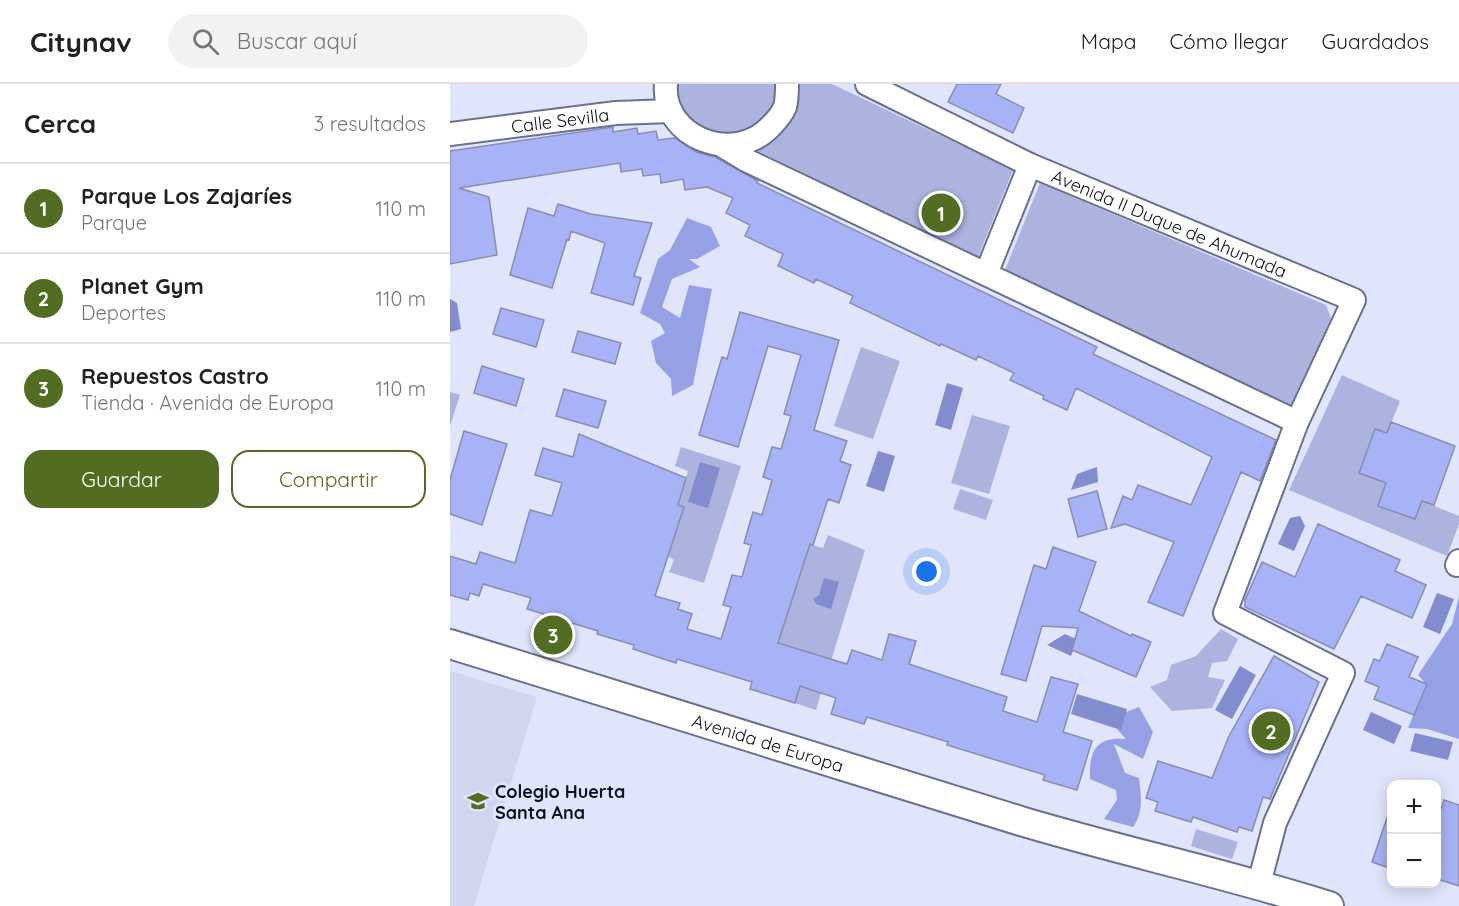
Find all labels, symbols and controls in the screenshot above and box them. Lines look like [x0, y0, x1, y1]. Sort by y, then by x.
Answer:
search box [168, 14, 588, 68]
text: Citynav [30, 24, 132, 59]
icon: search [189, 25, 222, 58]
text: Buscar aquí [237, 27, 357, 55]
text: Mapa [1081, 28, 1136, 54]
text: Cómo llegar [1169, 28, 1288, 54]
text: Guardados [1321, 28, 1429, 54]
street label: Calle Sevilla [510, 102, 611, 138]
text: Cerca [24, 107, 96, 140]
text: 3 resultados [314, 111, 426, 136]
street label: Avenida II Duque de Ahumada [1048, 164, 1290, 282]
text: Parque Los Zajaríes [81, 182, 292, 210]
pin: 1 [922, 190, 960, 236]
text: 1 [40, 196, 47, 221]
text: 110 m [376, 196, 426, 221]
text: Parque [81, 210, 147, 235]
text: Planet Gym [81, 272, 204, 300]
text: 2 [38, 286, 49, 311]
text: 110 m [376, 286, 426, 311]
text: Deportes [81, 300, 166, 325]
text: Repuestos Castro [81, 362, 269, 390]
text: 3 [38, 376, 49, 401]
text: 110 m [376, 376, 426, 401]
text: Tienda · Avenida de Europa [81, 390, 334, 415]
button: Guardar [24, 450, 219, 508]
button: Compartir [231, 450, 426, 508]
your location [912, 557, 941, 586]
pin: 3 [534, 612, 572, 658]
street label: Avenida de Europa [689, 708, 847, 777]
pin: 2 [1252, 708, 1290, 754]
place label: Colegio Huerta Santa Ana [495, 780, 625, 824]
map controls [1387, 780, 1441, 888]
button: + [1387, 780, 1441, 834]
school or university icon: Colegio Huerta Santa Ana [466, 789, 490, 813]
button: − [1387, 834, 1441, 888]

